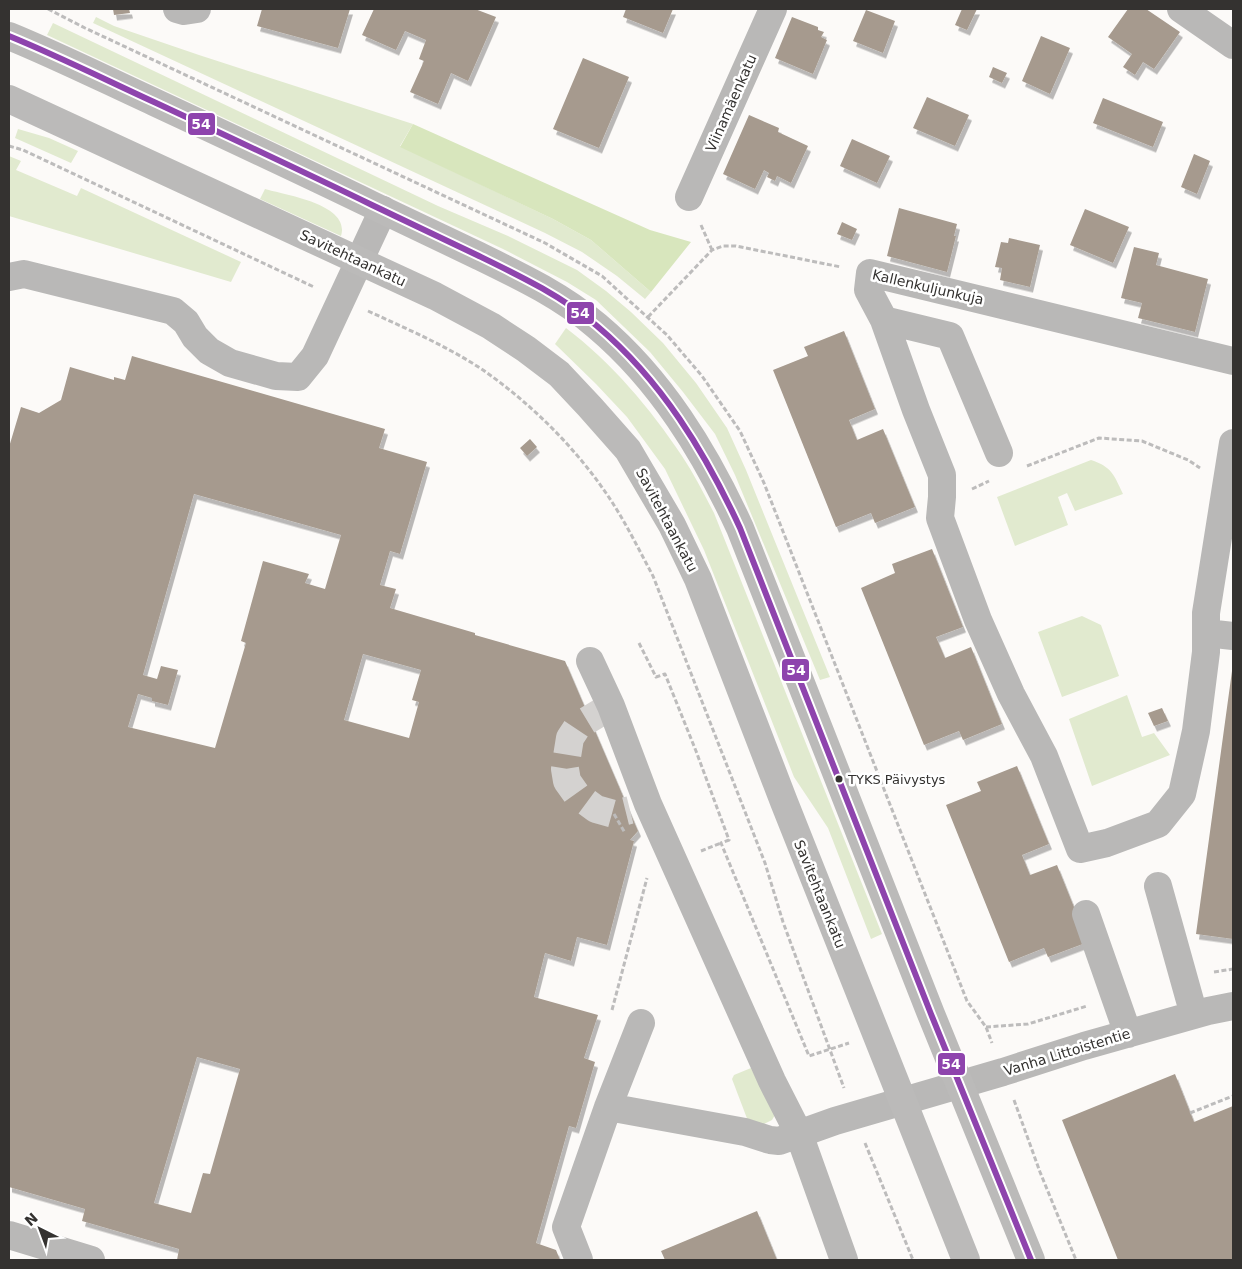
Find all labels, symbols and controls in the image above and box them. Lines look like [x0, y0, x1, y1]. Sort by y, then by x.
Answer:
street label: Viinamäenkatu [702, 52, 760, 154]
line badge: 54 [187, 112, 216, 136]
text: 54 [191, 116, 211, 132]
street label: Savitehtaankatu [298, 226, 408, 290]
street label: Kallenkuljunkuja [871, 266, 985, 308]
line badge: 54 [566, 301, 595, 325]
text: 54 [570, 305, 590, 321]
street label: Savitehtaankatu [633, 465, 701, 575]
line badge: 54 [781, 658, 810, 682]
text: 54 [786, 662, 806, 678]
place label: TYKS Päivystys [847, 772, 946, 787]
marker: TYKS Päivystys [834, 774, 844, 784]
street label: Savitehtaankatu [791, 838, 849, 950]
street label: Vanha Littoistentie [1002, 1025, 1132, 1079]
line badge: 54 [937, 1052, 966, 1076]
text: 54 [941, 1056, 961, 1072]
north arrow [15, 1204, 65, 1254]
text: N [22, 1209, 41, 1229]

